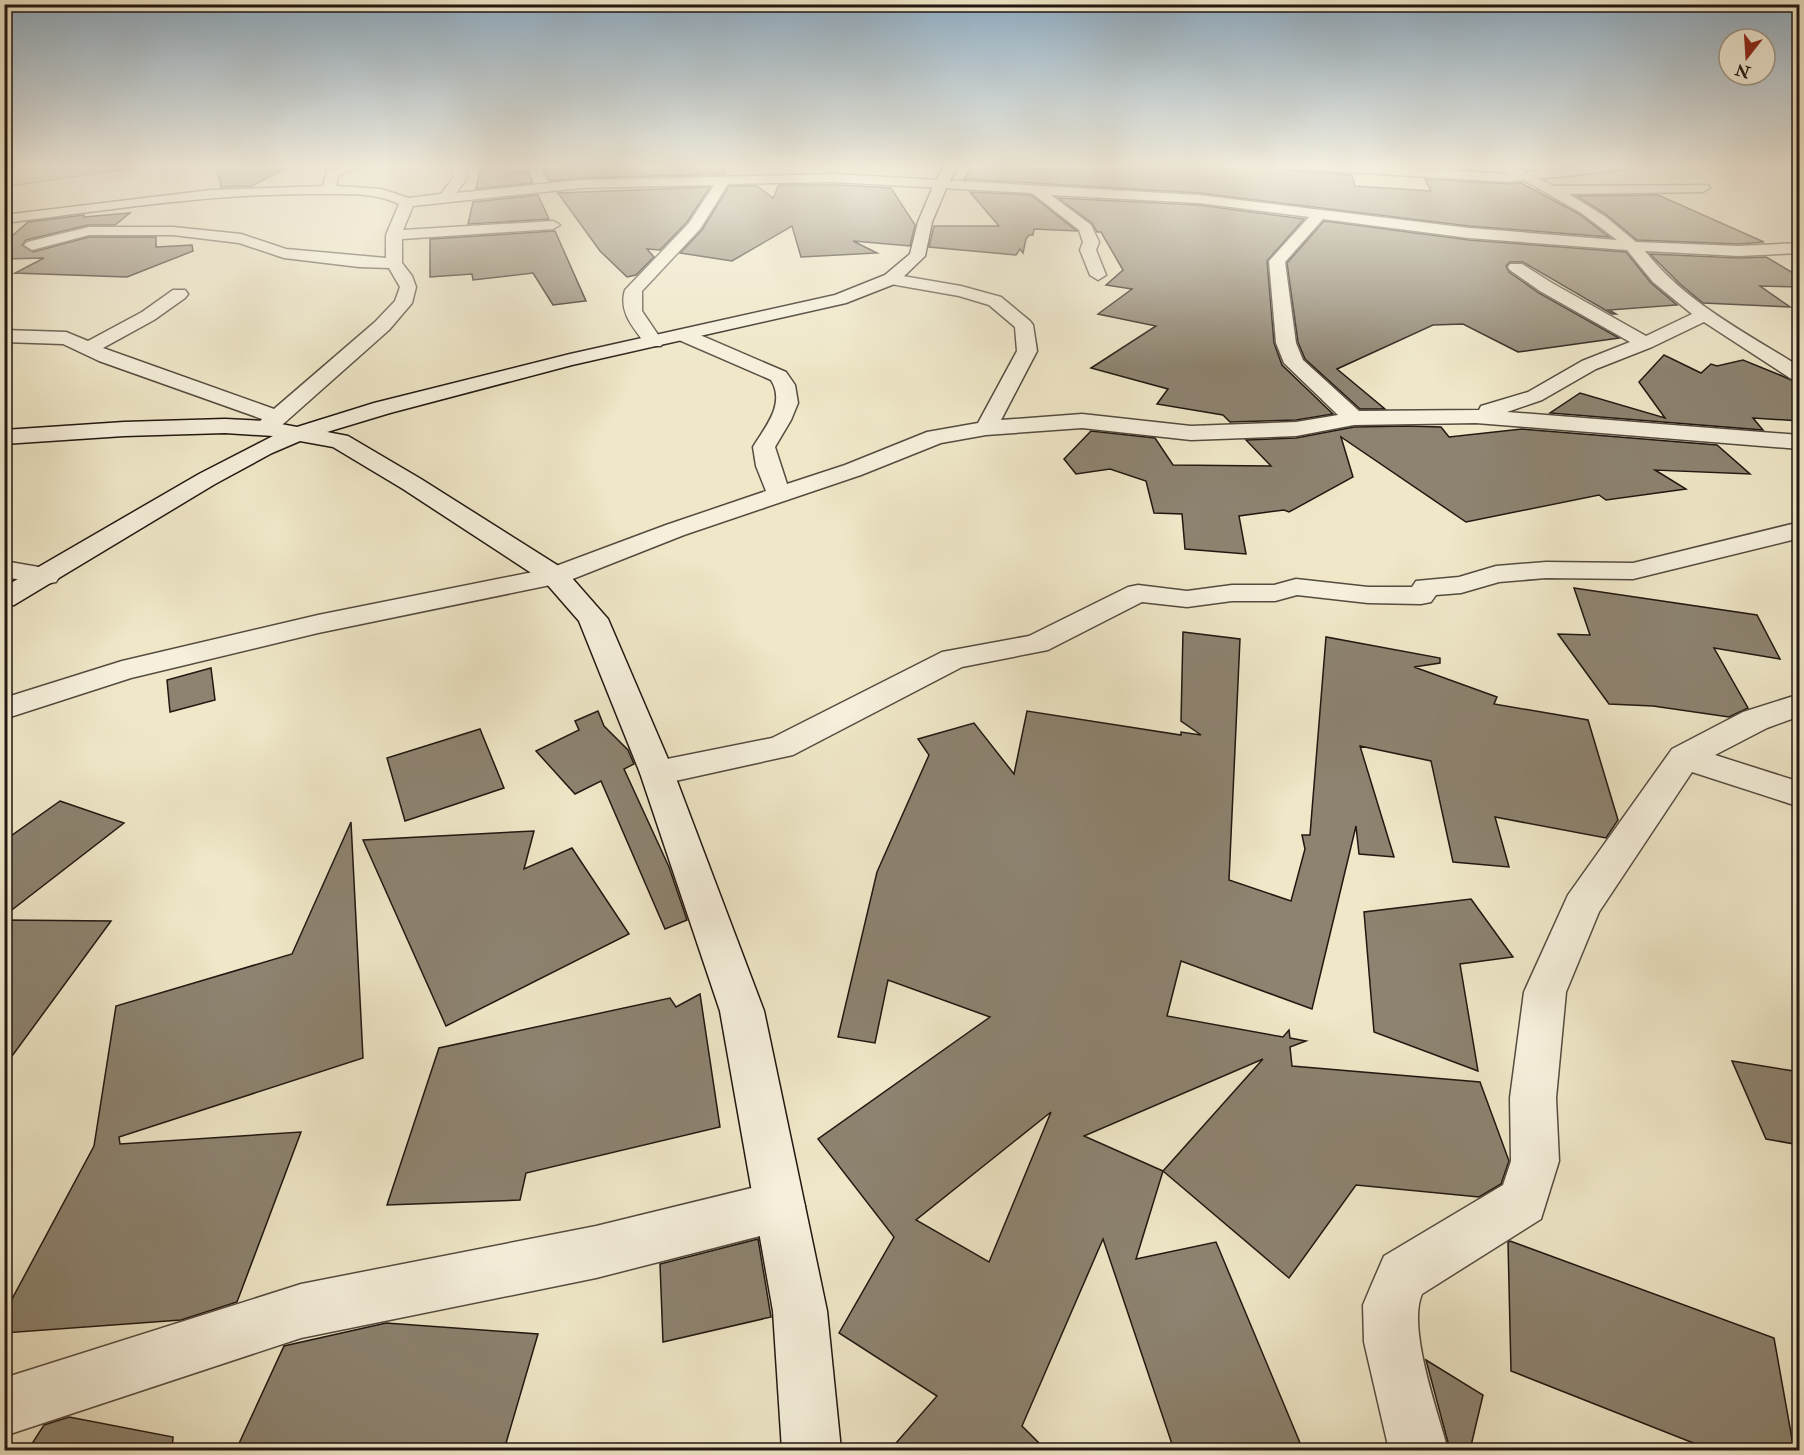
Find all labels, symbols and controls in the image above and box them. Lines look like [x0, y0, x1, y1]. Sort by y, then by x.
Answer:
north arrow [1717, 27, 1777, 87]
text: N [1732, 59, 1754, 82]

